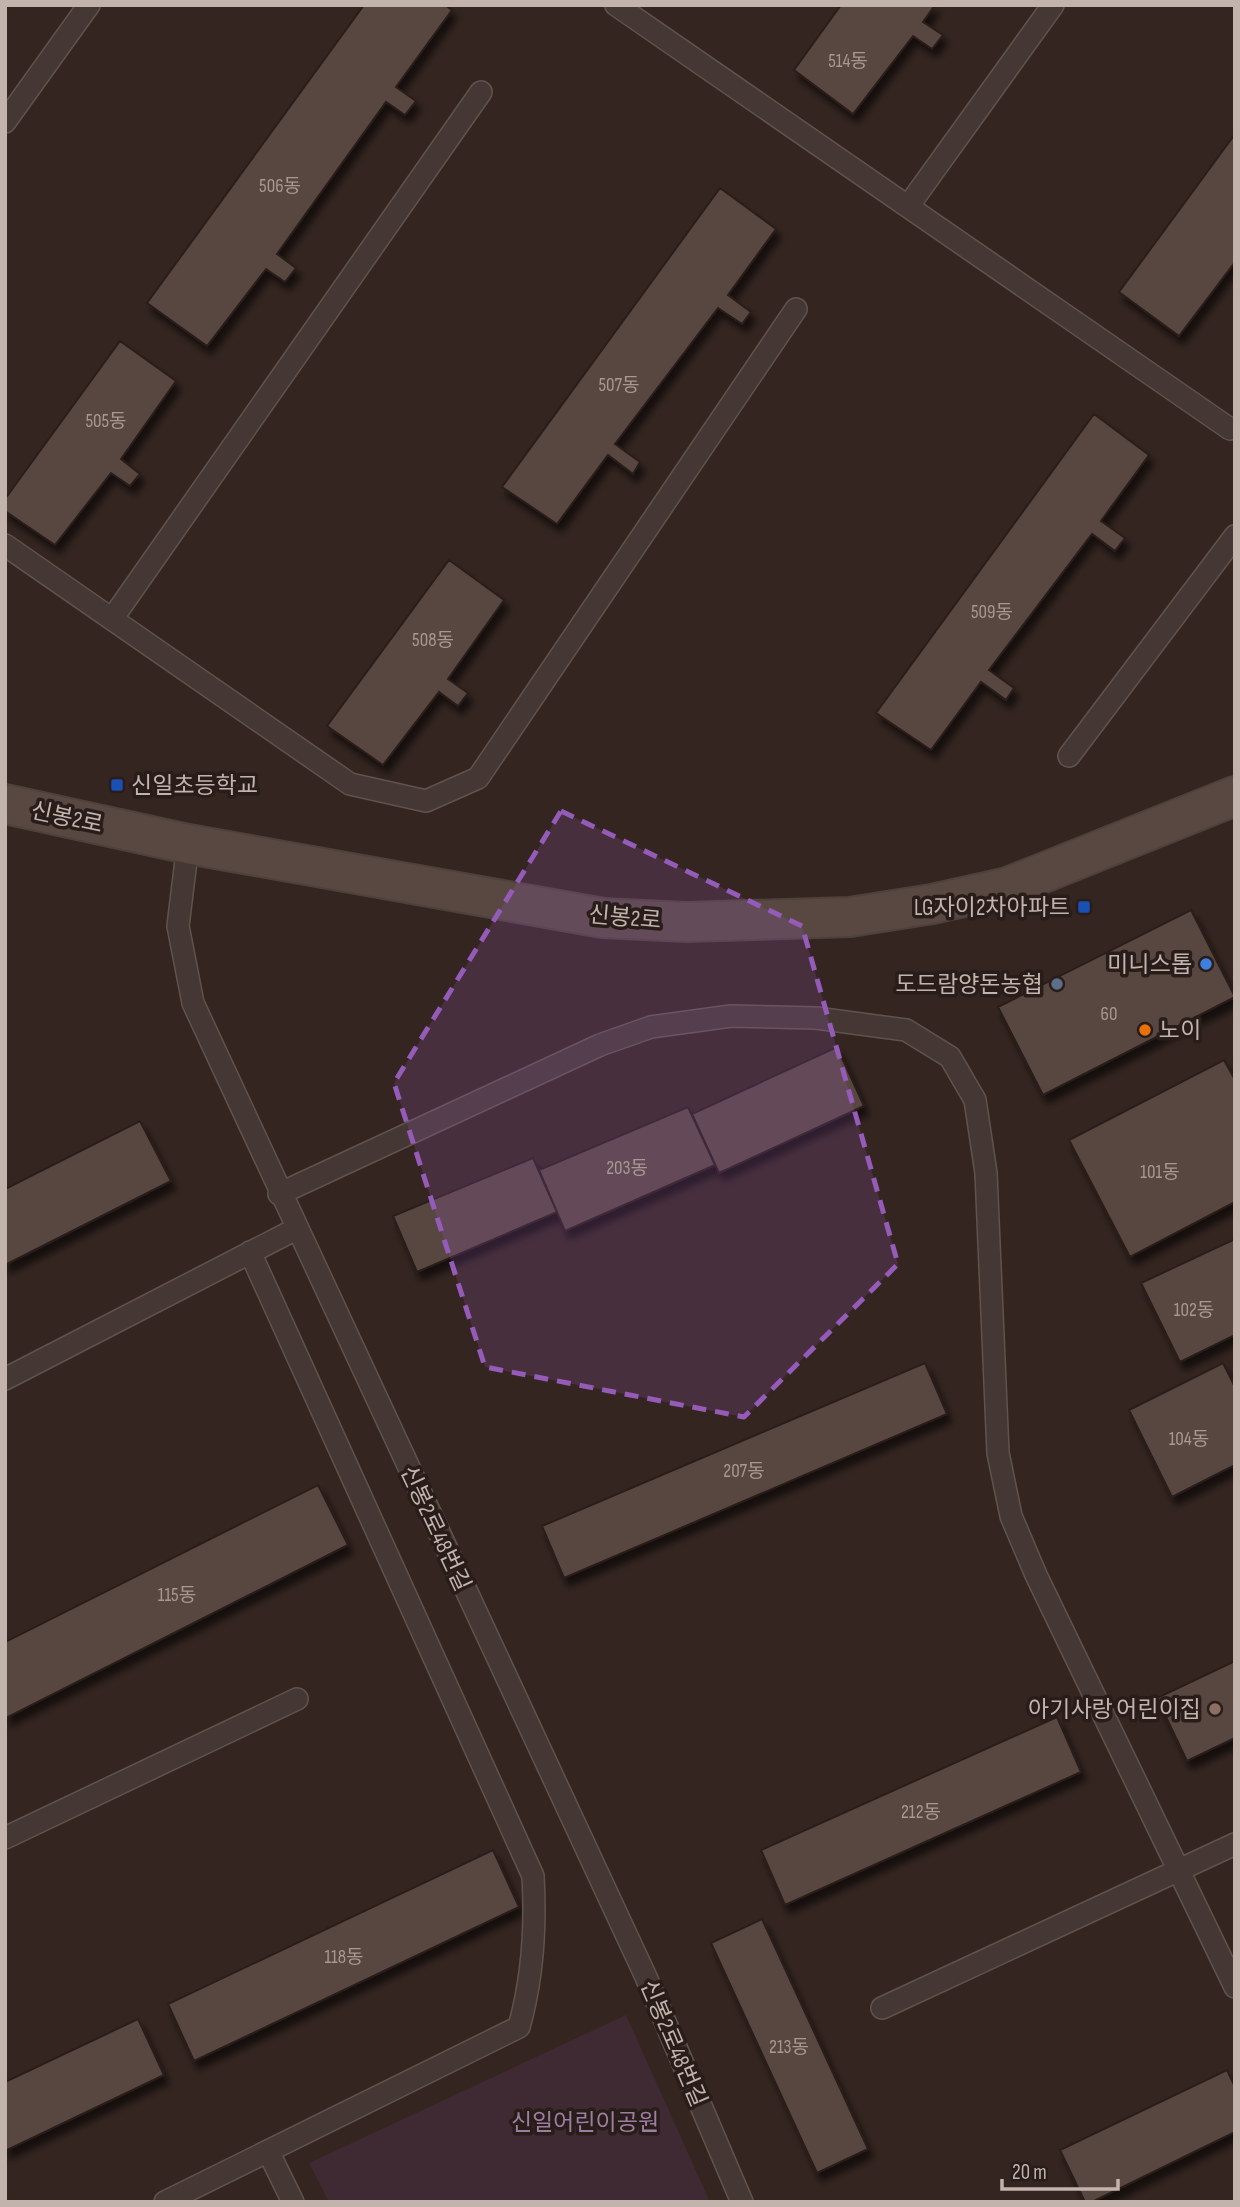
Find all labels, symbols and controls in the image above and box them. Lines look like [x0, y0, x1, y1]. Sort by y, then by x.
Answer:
house number: 514동 [828, 50, 868, 73]
house number: 506동 [259, 175, 301, 198]
house number: 507동 [598, 374, 640, 397]
house number: 505동 [85, 410, 127, 433]
house number: 509동 [971, 601, 1013, 624]
house number: 508동 [412, 629, 454, 652]
place label: 신일초등학교 [131, 772, 258, 800]
marker: 신일초등학교 [109, 777, 125, 793]
street label: 신봉2로 [28, 797, 105, 839]
place label: LG자이2차아파트 [914, 894, 1070, 922]
marker: LG자이2차아파트 [1076, 899, 1092, 915]
street label: 신봉2로 [587, 901, 662, 935]
place label: 미니스톱 [1107, 951, 1192, 979]
marker: 미니스톱 [1198, 956, 1214, 972]
place label: 도드람양돈농협 [895, 971, 1043, 999]
marker: 도드람양돈농협 [1049, 976, 1065, 992]
house number: 60 [1101, 1003, 1117, 1026]
place label: 노이 [1159, 1017, 1201, 1045]
marker: 노이 [1137, 1022, 1153, 1038]
house number: 203동 [606, 1157, 648, 1180]
house number: 101동 [1140, 1161, 1180, 1184]
house number: 102동 [1174, 1299, 1214, 1322]
house number: 104동 [1169, 1428, 1209, 1451]
house number: 207동 [723, 1460, 765, 1483]
street label: 신봉2로48번길 [394, 1461, 476, 1596]
house number: 115동 [158, 1584, 196, 1607]
place label: 아기사랑 어린이집 [1028, 1696, 1201, 1724]
marker: 아기사랑 어린이집 [1207, 1701, 1223, 1717]
house number: 212동 [901, 1801, 941, 1824]
house number: 118동 [324, 1946, 364, 1969]
street label: 신봉2로48번길 [634, 1976, 712, 2111]
house number: 213동 [769, 2036, 809, 2059]
park label: 신일어린이공원 [511, 2109, 659, 2137]
scale bar [1002, 2148, 1118, 2192]
text: 20 m [1012, 2160, 1047, 2185]

